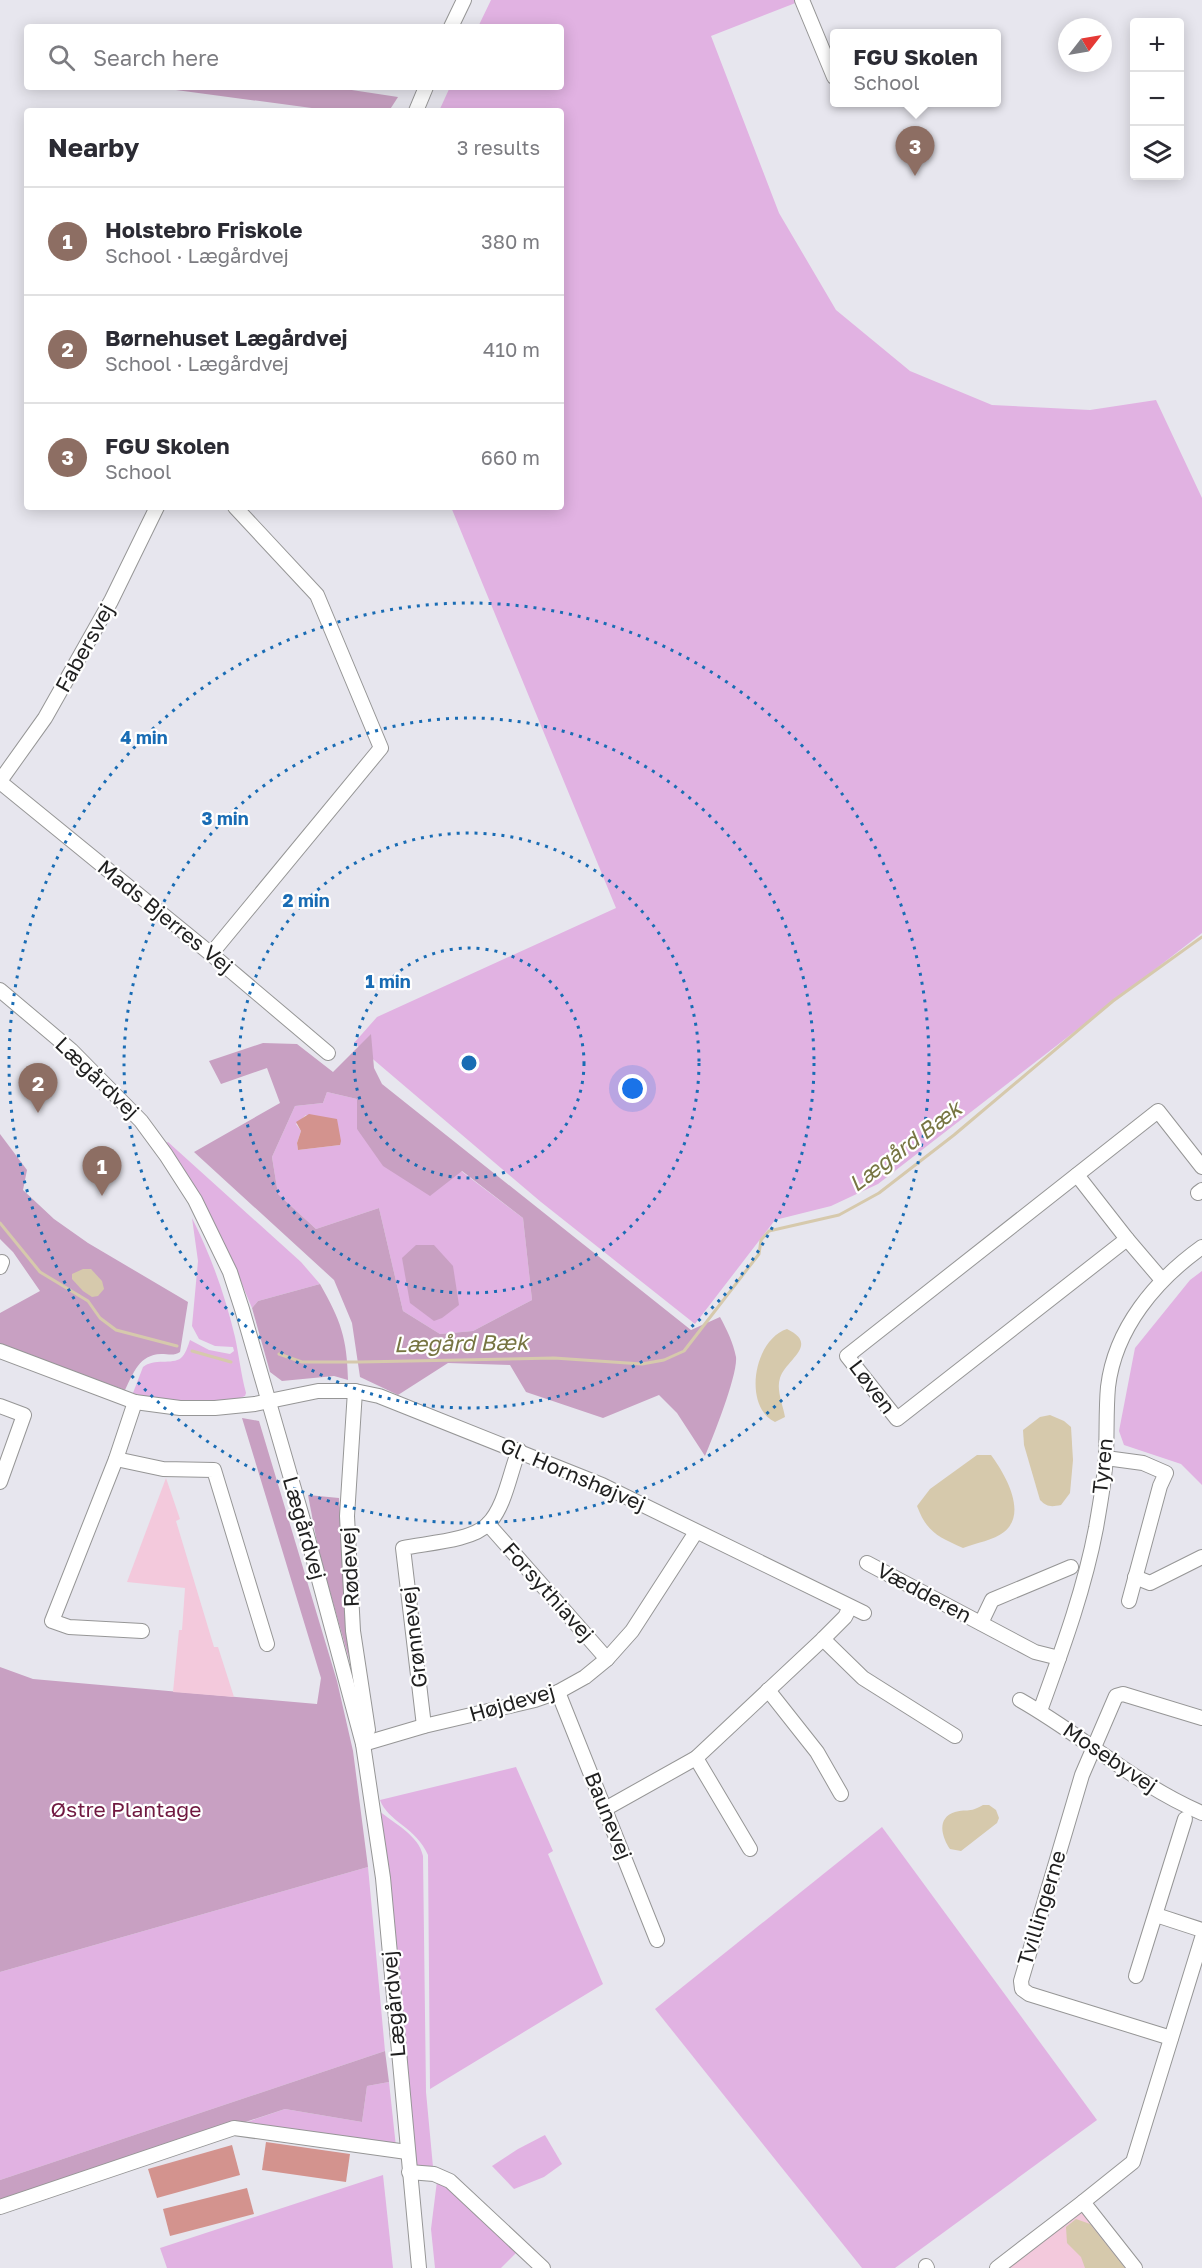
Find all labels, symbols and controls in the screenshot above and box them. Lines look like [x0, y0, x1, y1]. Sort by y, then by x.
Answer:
north arrow [1058, 18, 1112, 72]
map controls [1130, 18, 1184, 180]
button: + [1130, 18, 1184, 72]
search box [24, 24, 564, 90]
popup [830, 29, 1001, 107]
icon: search [45, 41, 78, 74]
text: FGU Skolen [853, 43, 978, 70]
text: Search here [93, 44, 219, 71]
text: School [853, 70, 920, 94]
button: − [1130, 72, 1184, 126]
pin: 3 [896, 126, 934, 176]
button: layers [1130, 126, 1184, 180]
text: Nearby [48, 132, 139, 163]
text: 3 results [457, 135, 540, 159]
text: Holstebro Friskole [105, 216, 303, 243]
text: 1 [62, 229, 73, 253]
text: 380 m [481, 229, 540, 253]
text: School · Lægårdvej [105, 243, 289, 267]
text: Børnehuset Lægårdvej [105, 324, 348, 351]
text: 2 [61, 337, 74, 361]
text: 410 m [483, 337, 540, 361]
text: School · Lægårdvej [105, 351, 289, 375]
text: FGU Skolen [105, 432, 230, 459]
text: 3 [61, 445, 74, 469]
text: 660 m [481, 445, 540, 469]
text: School [105, 459, 171, 483]
street label: Fabersvej [49, 599, 119, 696]
text: 4 min [120, 726, 168, 748]
text: 3 min [201, 807, 249, 829]
street label: Mads Bjerres Vej [93, 854, 238, 979]
text: 2 min [282, 889, 330, 911]
text: 1 min [365, 970, 411, 992]
street label: Lægårdvej [50, 1031, 145, 1124]
centre of rings [459, 1053, 479, 1073]
pin: 2 [18, 1064, 57, 1113]
your location [618, 1074, 647, 1103]
water label: Lægård Bæk [843, 1093, 969, 1197]
pin: 1 [82, 1146, 122, 1196]
water label: Lægård Bæk [394, 1328, 531, 1357]
street label: Løven [844, 1354, 902, 1419]
street label: Gl. Hornshøjvej [497, 1432, 650, 1516]
street label: Tyren [1086, 1437, 1118, 1495]
street label: Lægårdvej [278, 1473, 332, 1583]
street label: Rødevej [334, 1526, 364, 1608]
street label: Forsythiavej [498, 1537, 600, 1646]
street label: Vædderen [873, 1556, 976, 1628]
street label: Grønnevej [394, 1585, 432, 1689]
street label: Højdevej [466, 1677, 558, 1727]
street label: Mosebyvej [1059, 1716, 1163, 1798]
street label: Baunevej [580, 1768, 638, 1863]
park label: Østre Plantage [51, 1796, 201, 1822]
street label: Tvillingerne [1011, 1847, 1071, 1968]
street label: Lægårdvej [375, 1950, 411, 2058]

